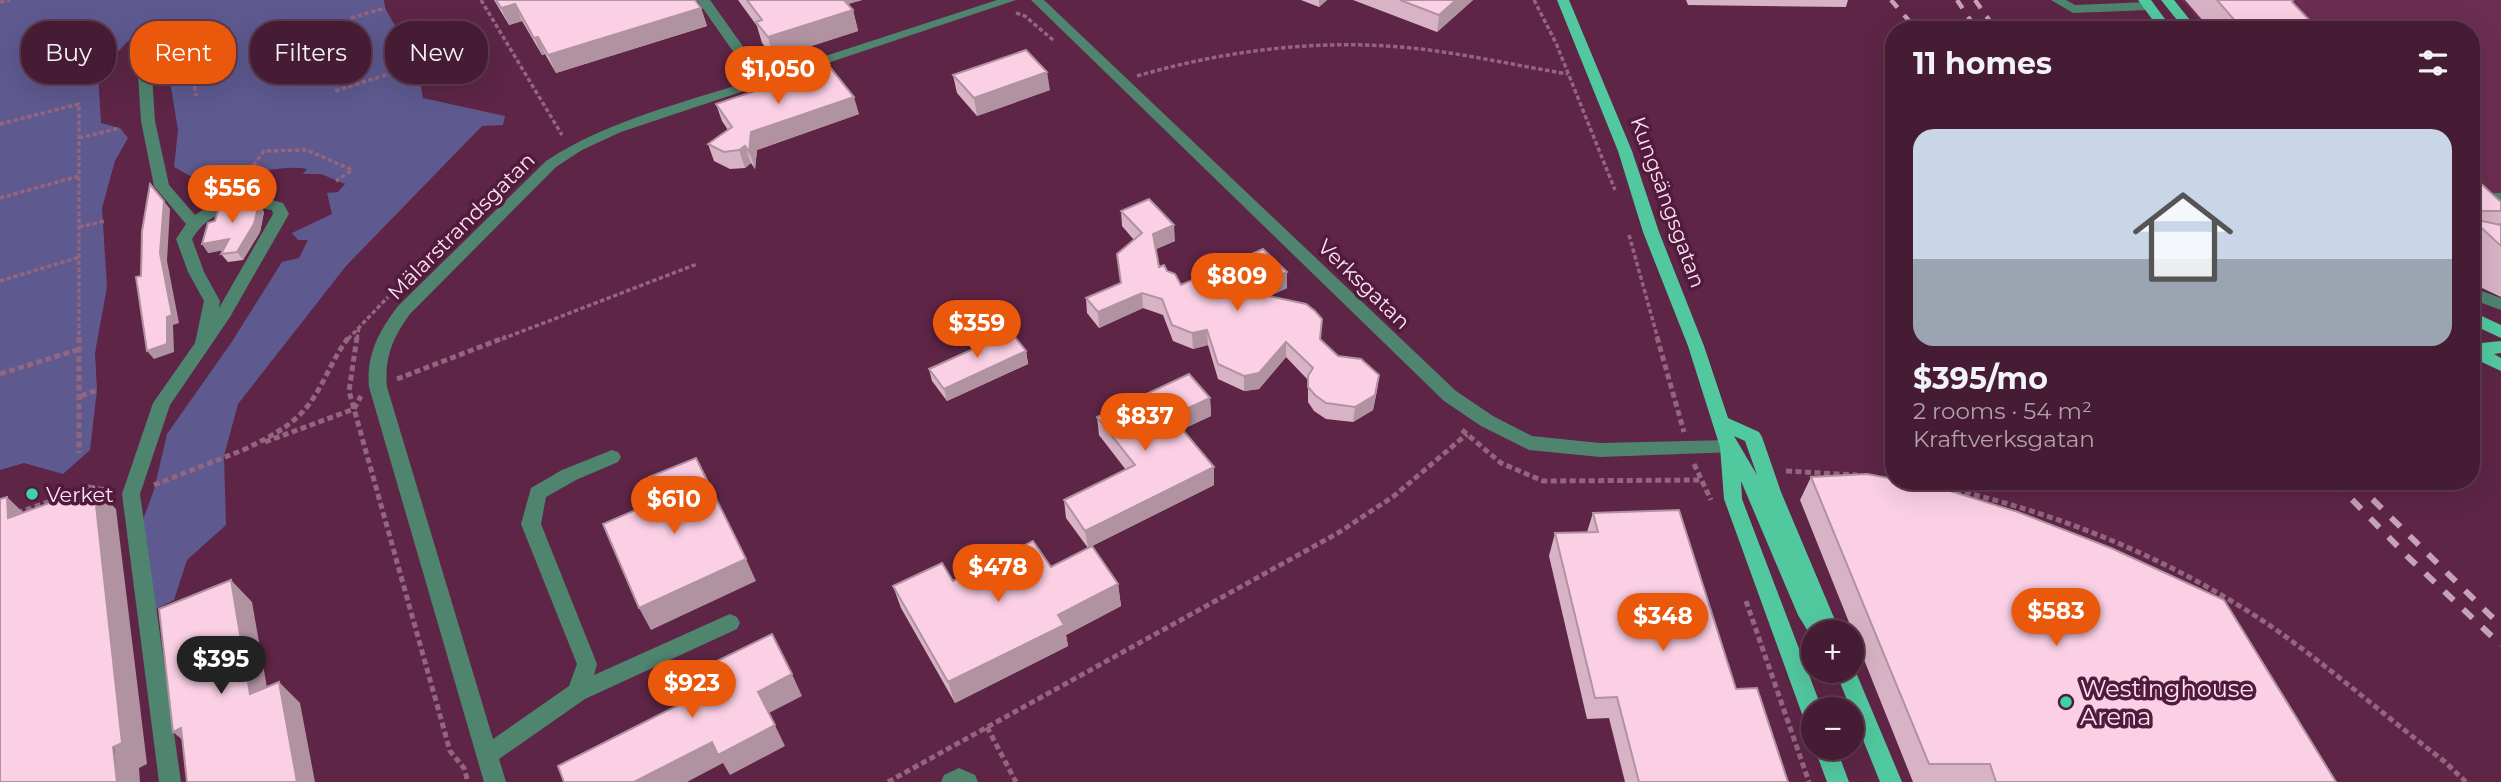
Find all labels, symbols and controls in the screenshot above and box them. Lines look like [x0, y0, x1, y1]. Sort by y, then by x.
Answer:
chip: Buy [21, 21, 116, 84]
chip: Rent [130, 21, 236, 84]
chip: Filters [250, 21, 371, 84]
chip: New [385, 21, 488, 84]
icon: filters [2414, 44, 2452, 82]
text: 11 homes [1913, 45, 2052, 82]
pin: $1,050 [721, 46, 835, 106]
text: $1,050 [741, 55, 815, 83]
street label: Kungsängsgatan [1625, 113, 1711, 291]
street label: Mälarstrandsgatan [382, 147, 540, 305]
pin: $556 [191, 166, 273, 225]
text: $556 [204, 174, 260, 202]
icon: home [2120, 174, 2246, 300]
street label: Verksgatan [1313, 234, 1415, 334]
pin: $809 [1196, 254, 1278, 313]
text: $809 [1207, 262, 1267, 290]
pin: $359 [936, 300, 1018, 360]
text: $359 [949, 309, 1005, 337]
text: $395/mo [1913, 360, 2048, 397]
pin: $837 [1104, 393, 1186, 453]
text: 2 rooms · 54 m² [1913, 397, 2092, 425]
text: $837 [1116, 402, 1174, 430]
text: Kraftverksgatan [1913, 425, 2095, 453]
pin: $610 [633, 476, 715, 536]
place label: Verket [46, 482, 114, 507]
text: $610 [647, 485, 701, 513]
marker: Verket [24, 486, 40, 502]
pin: $478 [957, 544, 1039, 604]
text: $478 [969, 553, 1027, 581]
pin: $583 [2015, 588, 2097, 648]
pin: $348 [1622, 594, 1704, 653]
text: $583 [2027, 597, 2085, 625]
text: $348 [1633, 602, 1693, 630]
map controls [1801, 620, 1864, 760]
button: + [1801, 620, 1864, 683]
pin: $395 [180, 636, 262, 696]
text: $395 [193, 645, 249, 673]
pin: $923 [651, 660, 733, 720]
text: $923 [664, 669, 720, 697]
place label: Westinghouse Arena [2080, 674, 2254, 731]
marker: Westinghouse Arena [2058, 694, 2074, 710]
button: − [1801, 697, 1864, 760]

